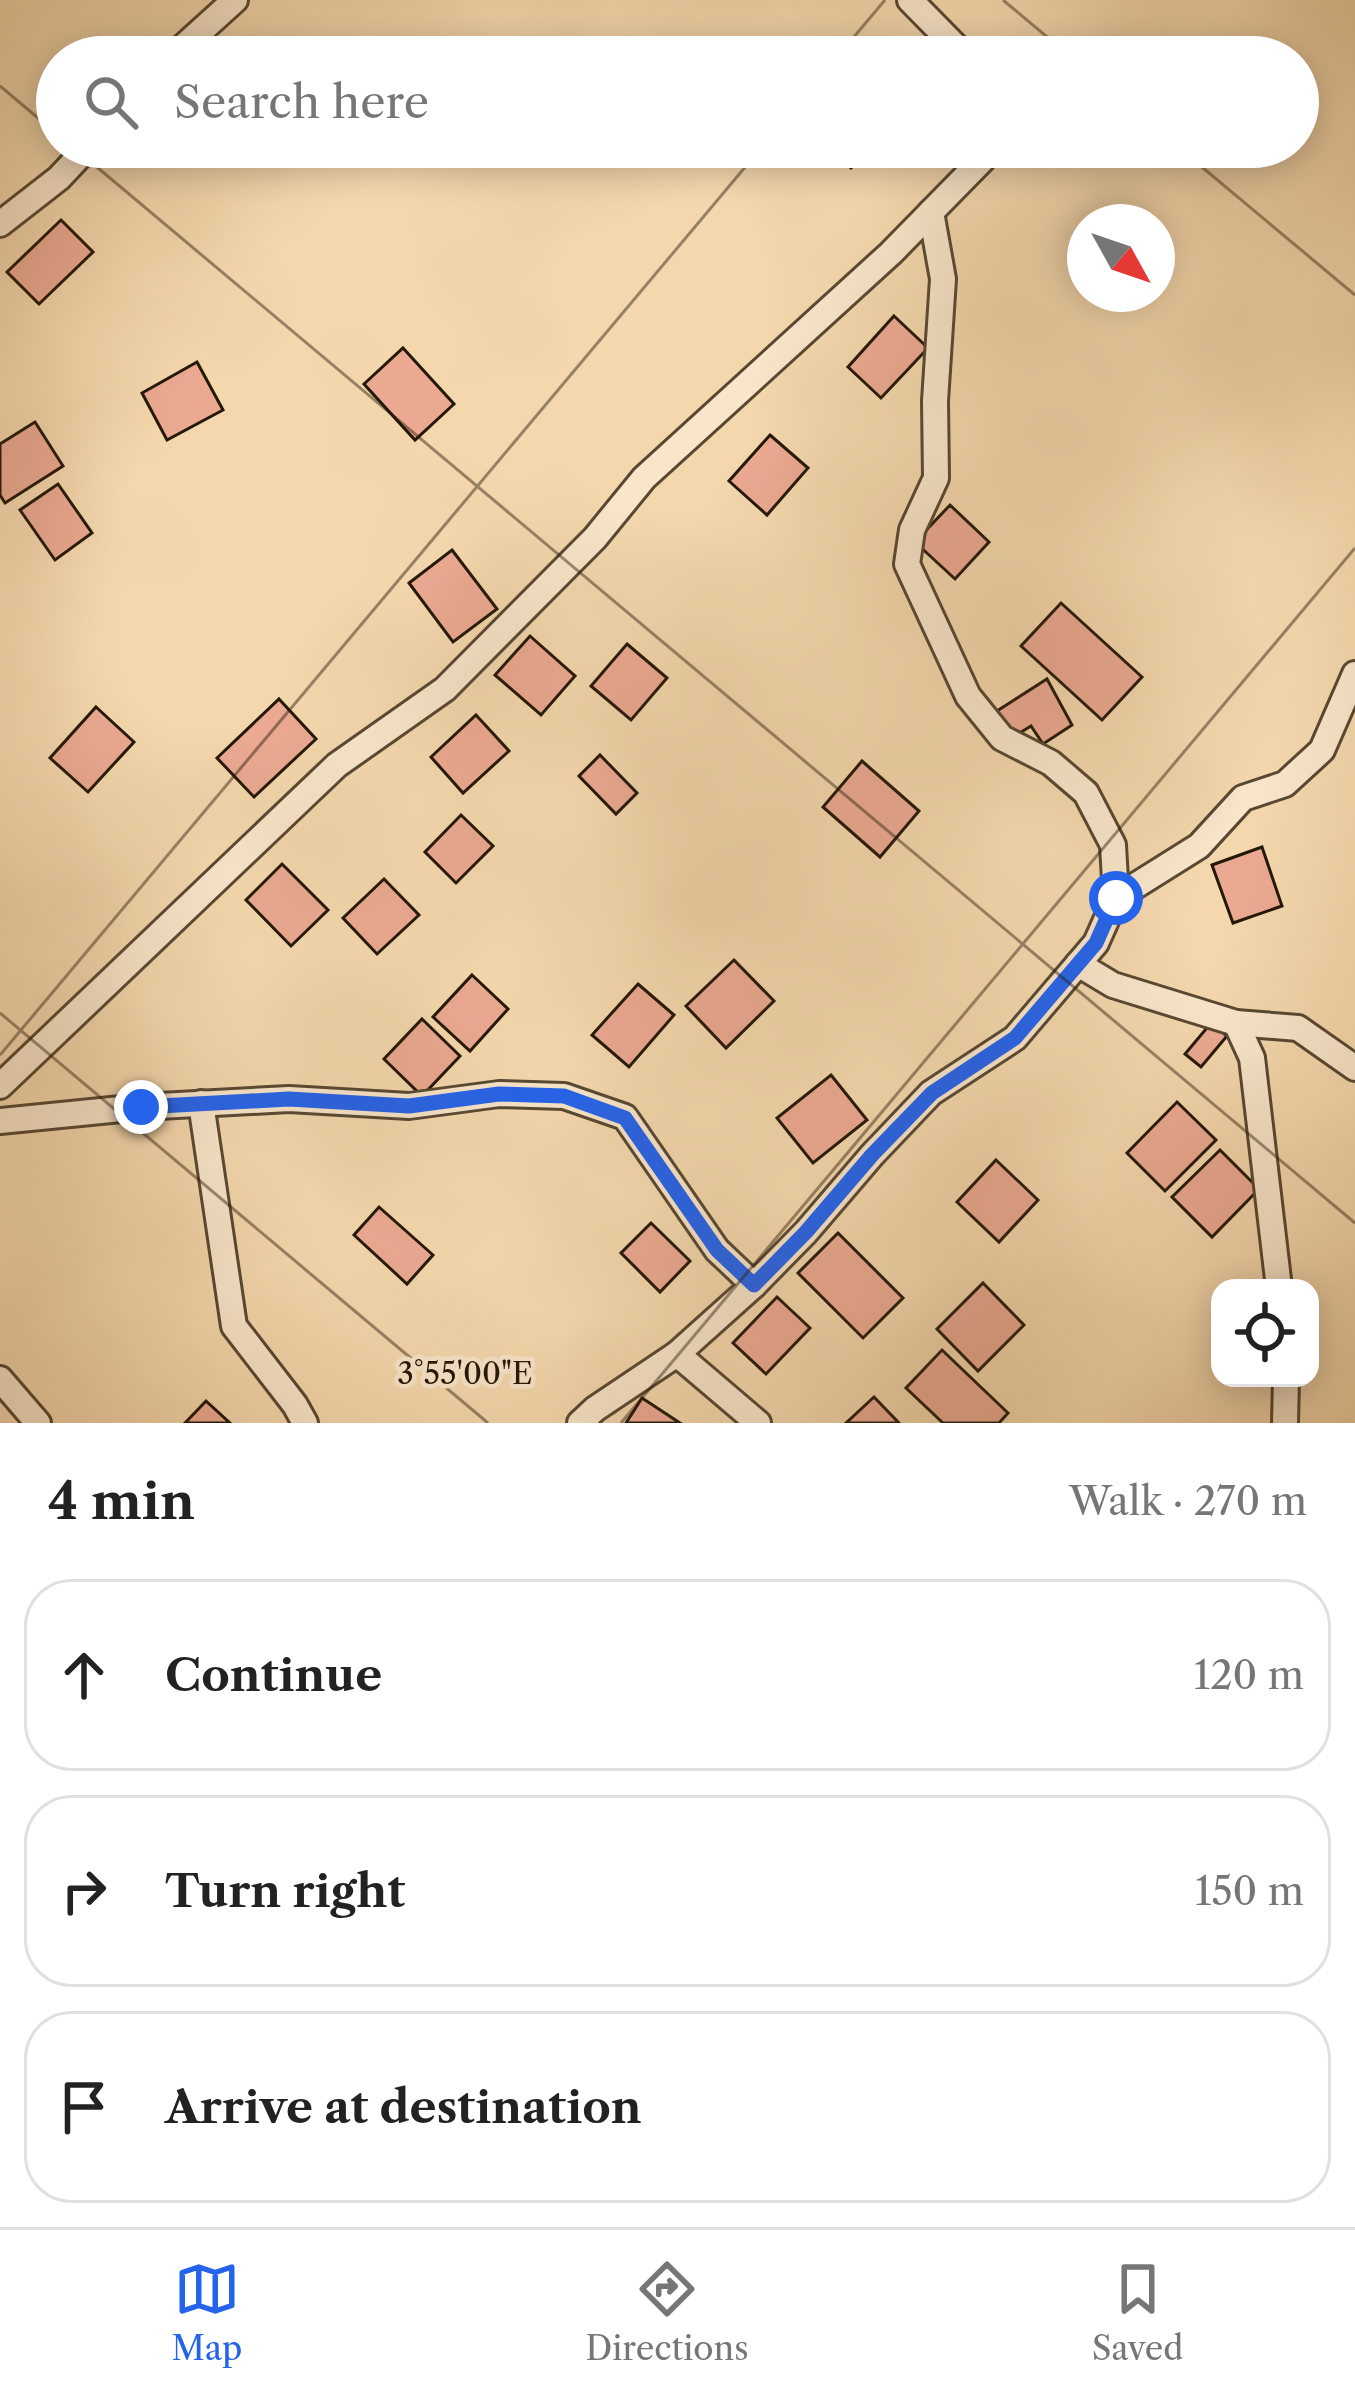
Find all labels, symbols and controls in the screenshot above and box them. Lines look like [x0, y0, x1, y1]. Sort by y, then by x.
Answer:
search box [36, 36, 1319, 168]
icon: search [78, 69, 144, 135]
text: Search here [174, 74, 429, 130]
north arrow [1067, 204, 1175, 312]
route start [1089, 871, 1143, 925]
route end [114, 1080, 168, 1134]
map controls [1211, 1279, 1319, 1387]
button: locate [1211, 1279, 1319, 1387]
text: 3°55'00"E [397, 1355, 533, 1392]
text: 4 min [48, 1470, 195, 1532]
text: Walk · 270 m [1069, 1477, 1307, 1525]
icon: ahead [51, 1642, 117, 1708]
text: Continue [165, 1647, 382, 1703]
text: 120 m [1194, 1651, 1304, 1699]
icon: right [51, 1858, 117, 1924]
text: Turn right [165, 1863, 405, 1919]
text: 150 m [1195, 1867, 1304, 1915]
icon: arrive [51, 2074, 117, 2140]
text: Arrive at destination [165, 2079, 642, 2135]
tab: Map [172, 2256, 242, 2369]
tab: Directions [586, 2256, 749, 2369]
tab: Saved [1092, 2256, 1183, 2369]

